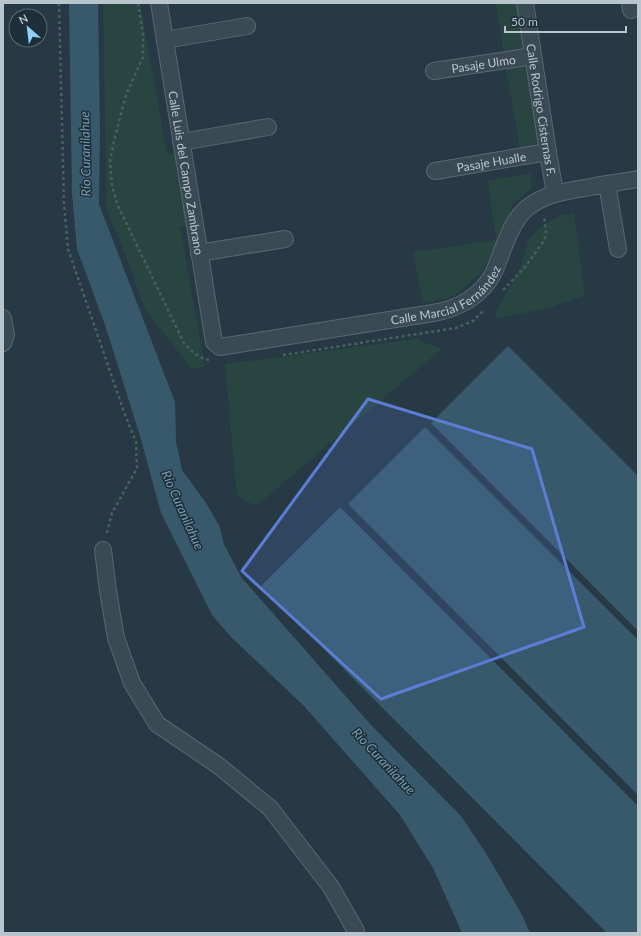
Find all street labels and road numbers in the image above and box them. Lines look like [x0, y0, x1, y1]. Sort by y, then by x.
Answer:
street label: Calle Rodrigo Cisternas F. [524, 43, 559, 177]
street label: Pasaje Ulmo [450, 51, 517, 76]
street label: Calle Luis del Campo Zambrano [166, 90, 207, 256]
street label: Pasaje Hualle [455, 148, 527, 175]
street label: Calle Marcial Fernández [390, 263, 504, 327]

